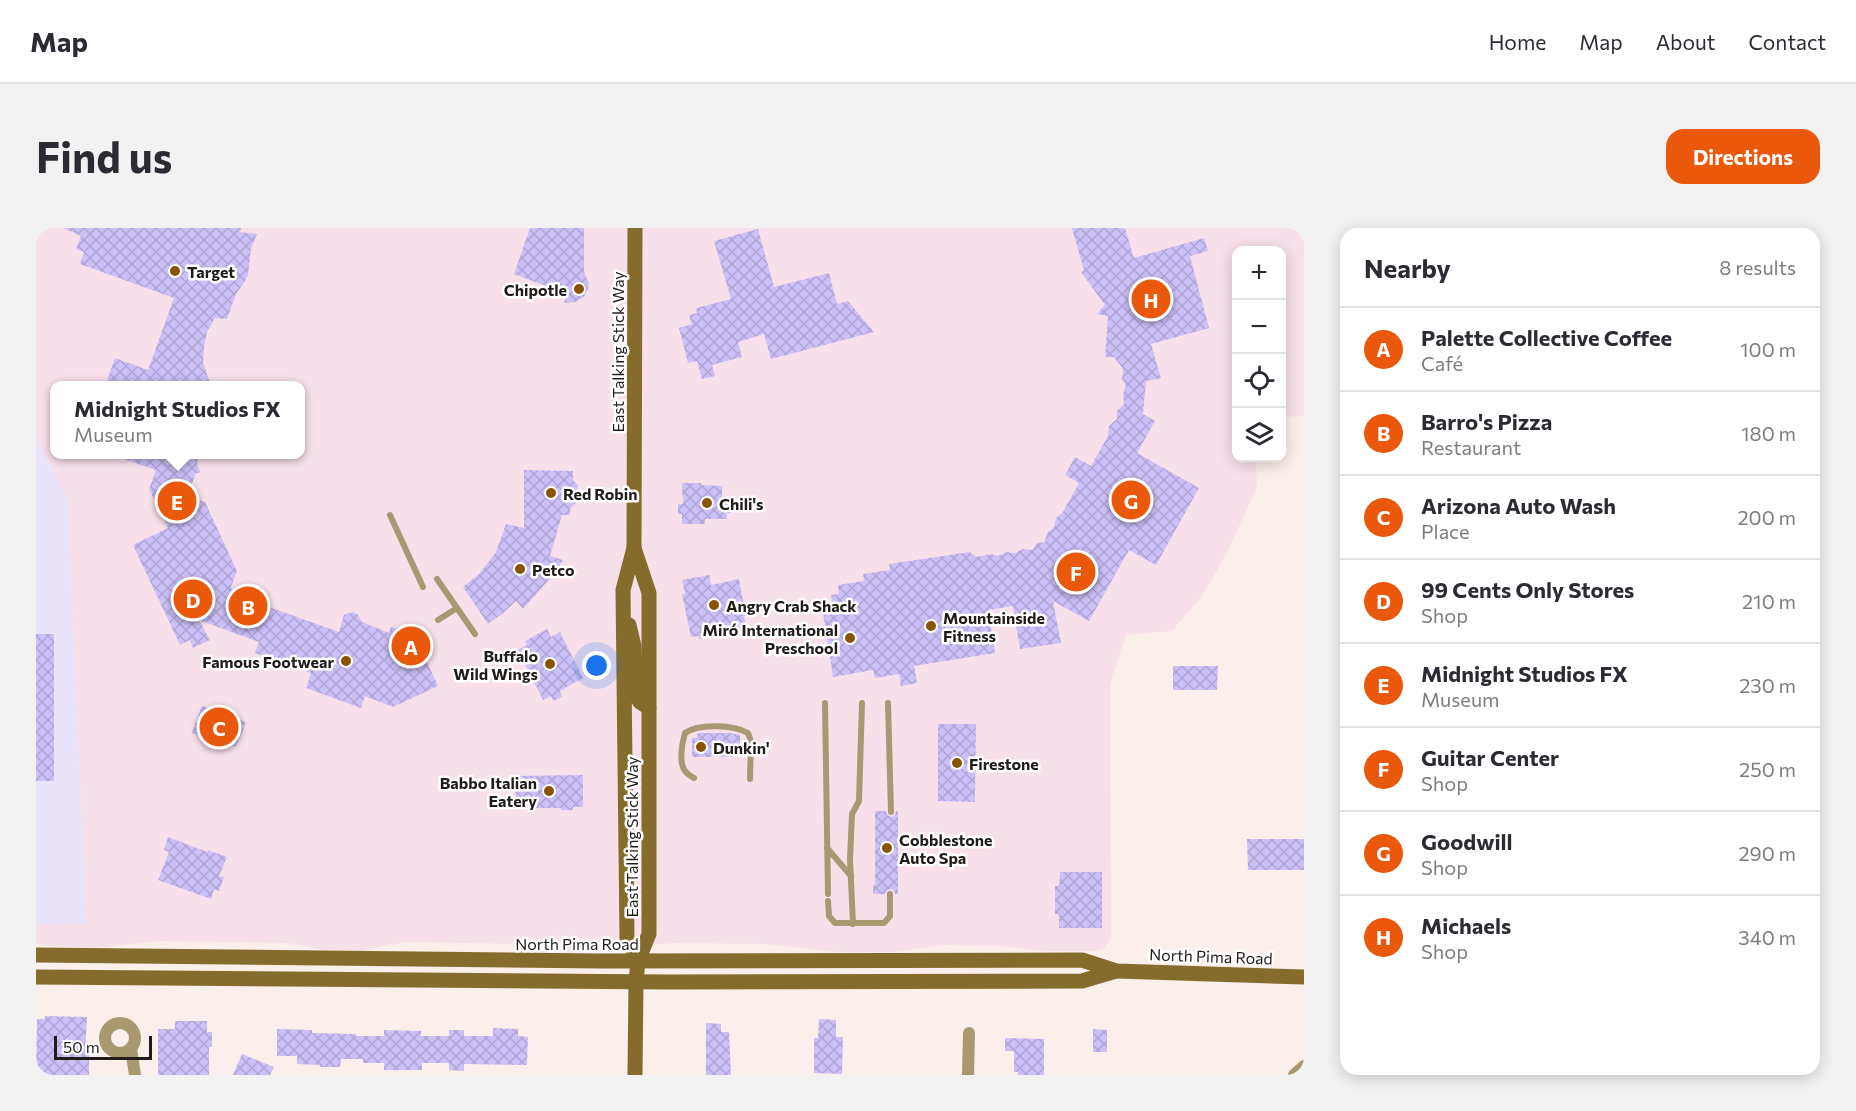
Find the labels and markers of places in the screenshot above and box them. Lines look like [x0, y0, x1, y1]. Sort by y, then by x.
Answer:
place label: Target [187, 262, 235, 281]
marker: Target [168, 264, 182, 278]
pin: H [1132, 276, 1170, 322]
place label: Chipotle [504, 280, 567, 299]
marker: Chipotle [572, 282, 586, 296]
pin: E [158, 478, 196, 524]
pin: G [1112, 478, 1150, 522]
place label: Red Robin [563, 484, 638, 503]
marker: Red Robin [544, 486, 558, 500]
place label: Chili's [719, 494, 764, 513]
marker: Chili's [700, 496, 714, 510]
pin: F [1056, 550, 1096, 594]
place label: Petco [532, 560, 575, 579]
marker: Petco [513, 562, 527, 576]
pin: D [174, 576, 212, 622]
pin: B [228, 584, 268, 628]
place label: Angry Crab Shack [726, 596, 857, 615]
marker: Angry Crab Shack [707, 598, 721, 612]
place label: Mountainside Fitness [943, 608, 1045, 645]
marker: Mountainside Fitness [924, 619, 938, 633]
place label: Miró International Preschool [703, 620, 838, 657]
pin: A [392, 624, 430, 668]
marker: Miró International Preschool [843, 631, 857, 645]
place label: Buffalo Wild Wings [453, 646, 538, 683]
place label: Famous Footwear [202, 652, 334, 671]
marker: Famous Footwear [339, 654, 353, 668]
marker: Buffalo Wild Wings [543, 657, 557, 671]
pin: C [200, 704, 238, 750]
place label: Dunkin' [713, 738, 770, 757]
marker: Dunkin' [694, 740, 708, 754]
place label: Firestone [969, 754, 1039, 773]
marker: Firestone [950, 756, 964, 770]
place label: Babbo Italian Eatery [440, 773, 537, 810]
marker: Babbo Italian Eatery [542, 784, 556, 798]
place label: Cobblestone Auto Spa [899, 830, 993, 867]
marker: Cobblestone Auto Spa [880, 841, 894, 855]

